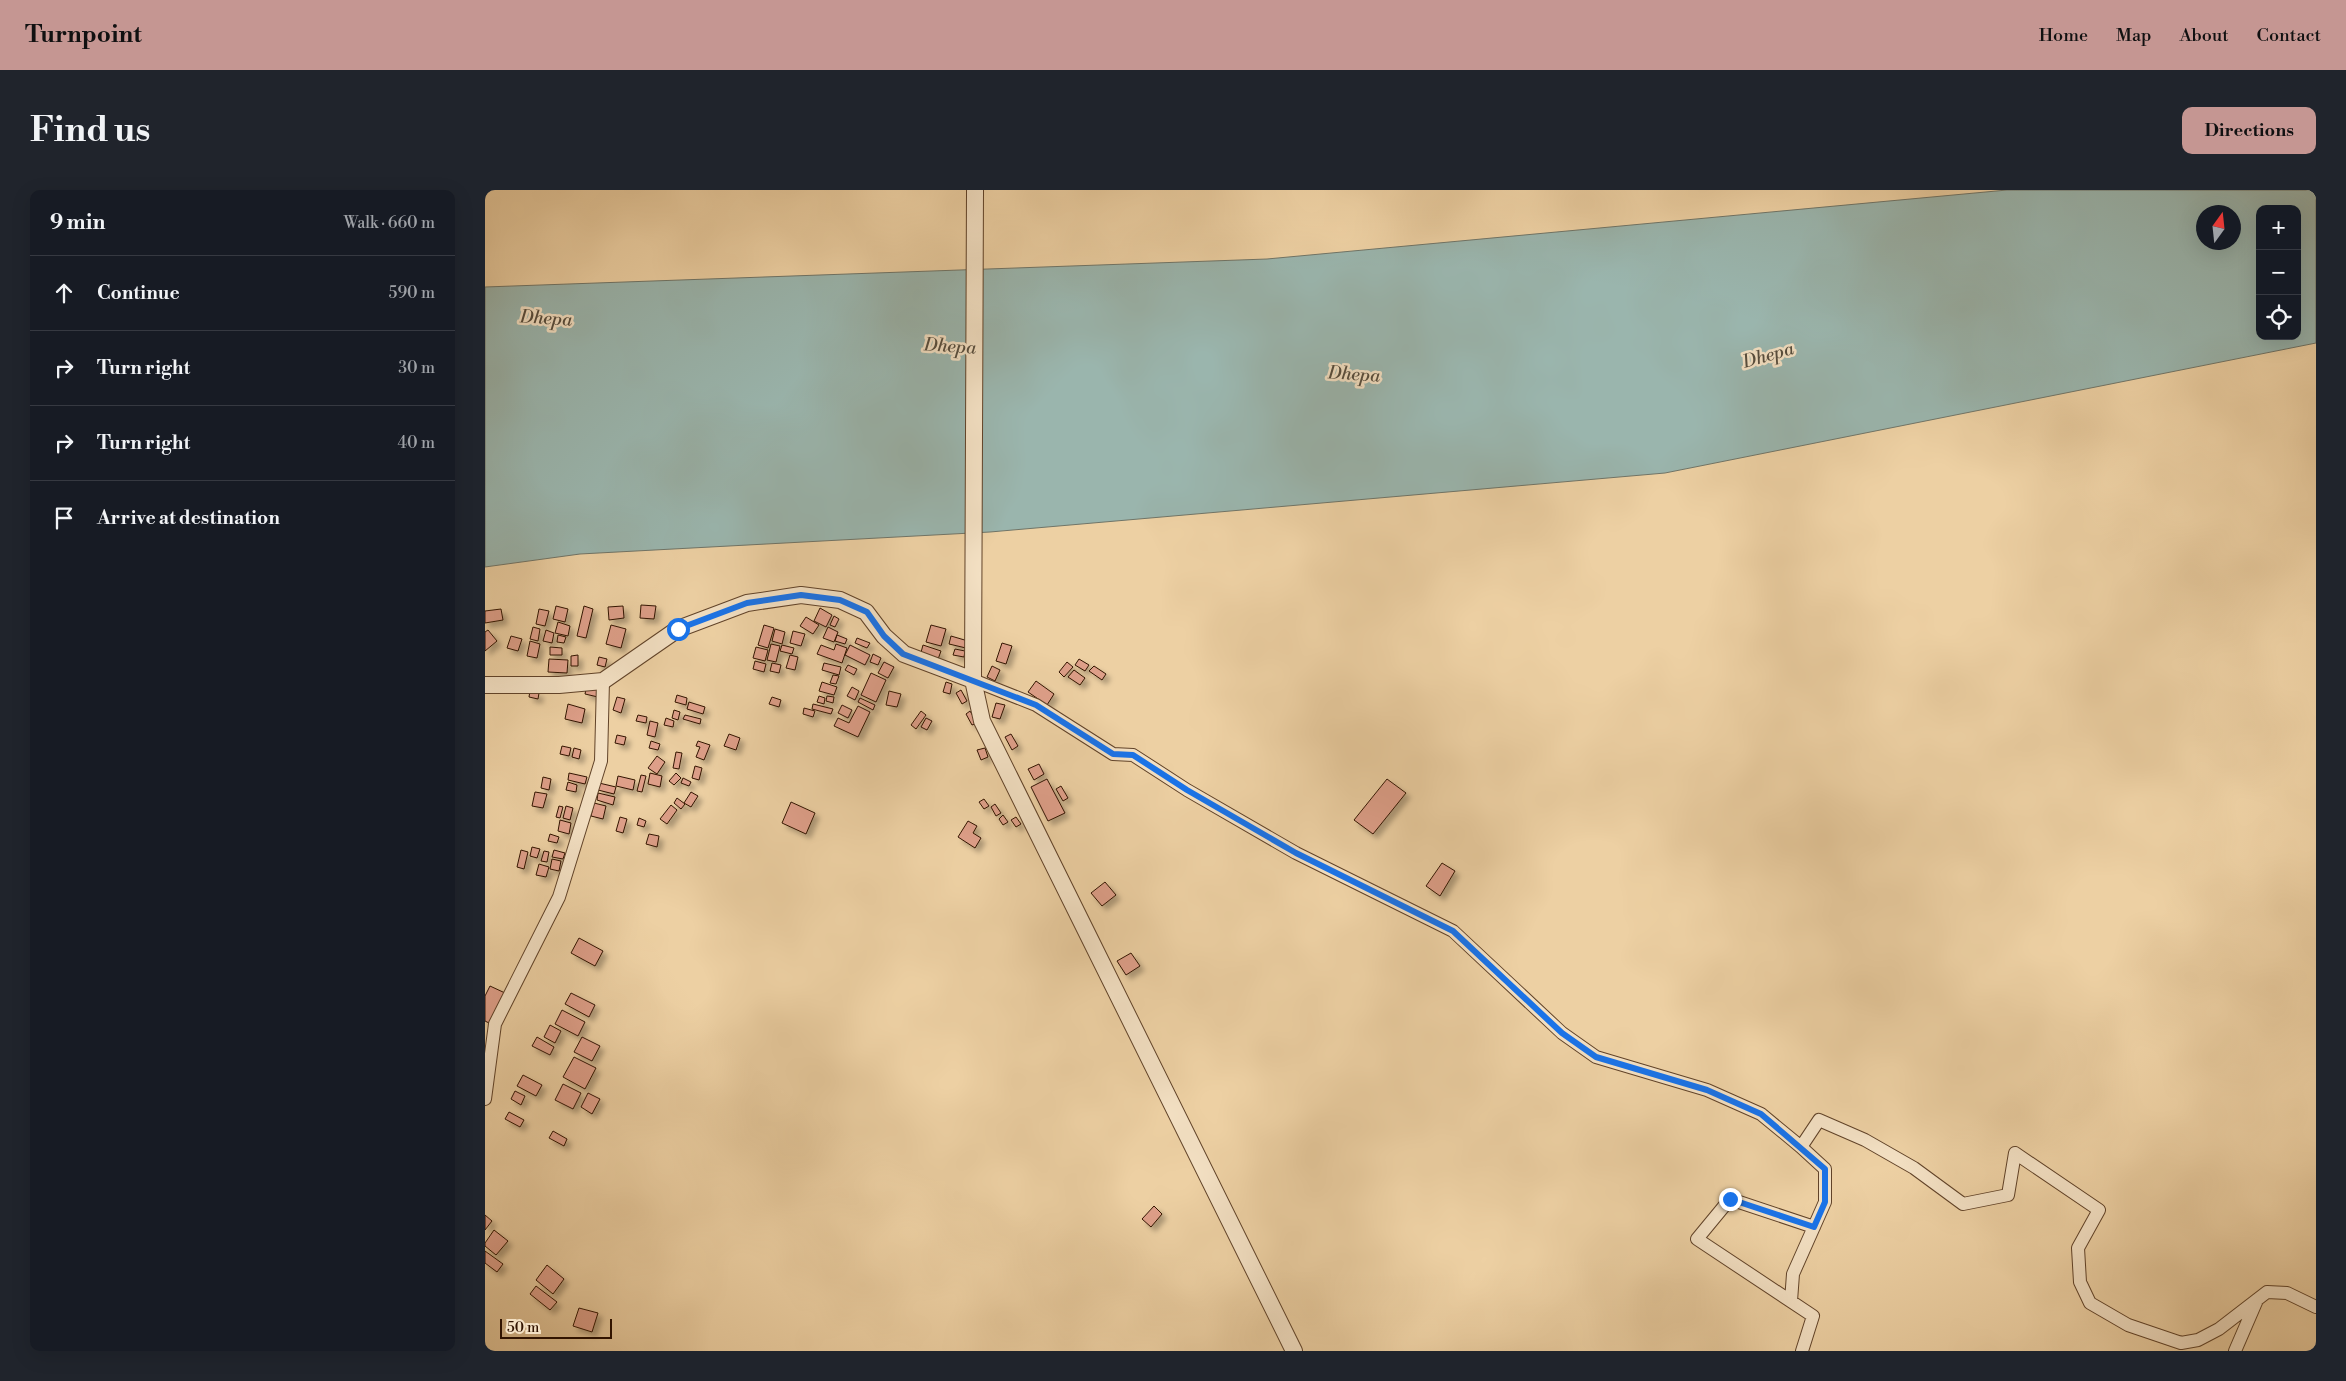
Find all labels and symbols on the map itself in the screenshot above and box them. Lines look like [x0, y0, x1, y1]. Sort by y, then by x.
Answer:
north arrow [2196, 205, 2241, 250]
water label: Dhepa [518, 305, 574, 332]
water label: Dhepa [922, 333, 978, 360]
water label: Dhepa [1739, 337, 1797, 374]
water label: Dhepa [1326, 361, 1382, 388]
route start [667, 618, 690, 641]
route end [1719, 1188, 1742, 1211]
scale bar [500, 1316, 613, 1339]

